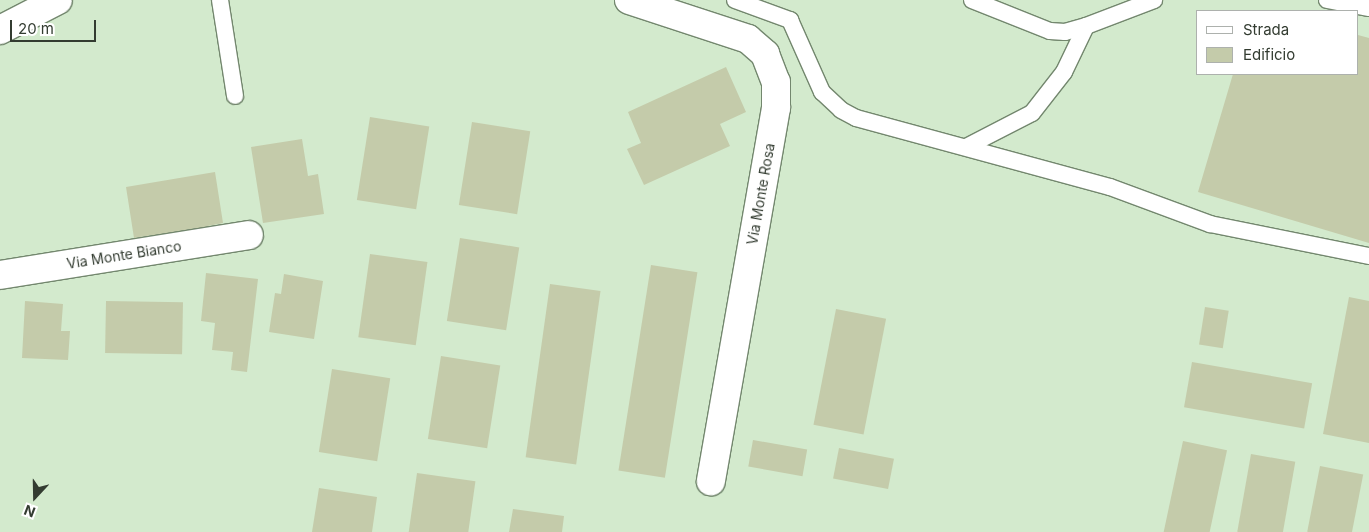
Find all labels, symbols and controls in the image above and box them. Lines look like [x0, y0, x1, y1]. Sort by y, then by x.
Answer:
scale bar [12, 10, 99, 42]
legend [1196, 10, 1359, 75]
text: 20 m [18, 19, 54, 38]
text: Strada [1243, 20, 1289, 39]
text: Edificio [1243, 45, 1295, 64]
street label: Via Monte Rosa [744, 142, 778, 246]
street label: Via Monte Bianco [66, 238, 182, 272]
north arrow [10, 472, 60, 522]
text: N [21, 502, 37, 521]

